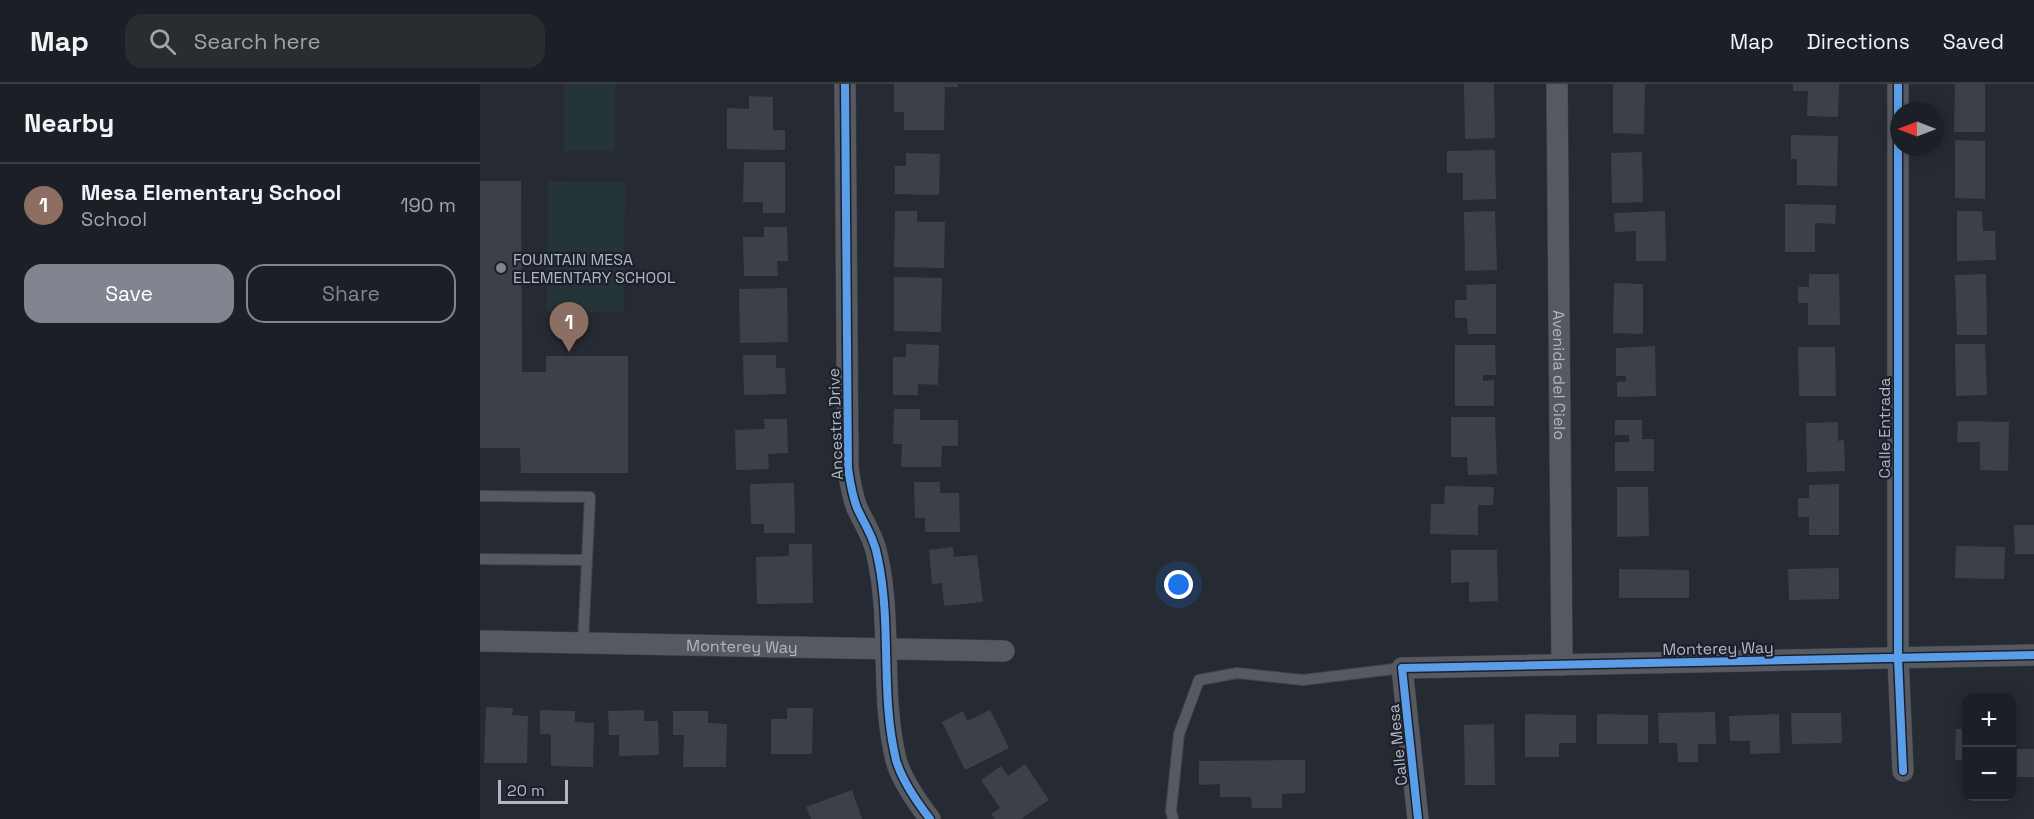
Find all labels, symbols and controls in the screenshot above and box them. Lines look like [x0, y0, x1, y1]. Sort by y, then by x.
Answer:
search box [125, 14, 545, 68]
text: Map [30, 23, 89, 59]
icon: search [146, 25, 179, 58]
text: Search here [194, 27, 321, 55]
text: Map [1730, 28, 1774, 55]
text: Directions [1807, 28, 1910, 55]
text: Saved [1943, 28, 2004, 55]
north arrow [1890, 102, 1944, 156]
text: Nearby [24, 106, 114, 140]
text: Mesa Elementary School [81, 178, 341, 206]
text: 1 [39, 192, 48, 218]
text: 190 m [400, 192, 456, 218]
text: School [81, 206, 147, 232]
place label: FOUNTAIN MESA ELEMENTARY SCHOOL [513, 249, 676, 288]
marker: FOUNTAIN MESA ELEMENTARY SCHOOL [494, 261, 508, 275]
button: Save [24, 264, 234, 323]
button: Share [246, 264, 456, 323]
pin: 1 [550, 302, 589, 352]
street label: Avenida del Cielo [1548, 310, 1570, 440]
street label: Ancestra Drive [823, 368, 848, 480]
street label: Calle Entrada [1874, 377, 1895, 479]
your location [1164, 570, 1193, 599]
street label: Monterey Way [686, 635, 798, 658]
street label: Monterey Way [1662, 637, 1774, 660]
map controls [1962, 693, 2016, 801]
button: + [1962, 693, 2016, 747]
street label: Calle Mesa [1383, 703, 1412, 787]
button: − [1962, 747, 2016, 801]
scale bar [498, 777, 568, 804]
text: 20 m [507, 780, 545, 801]

